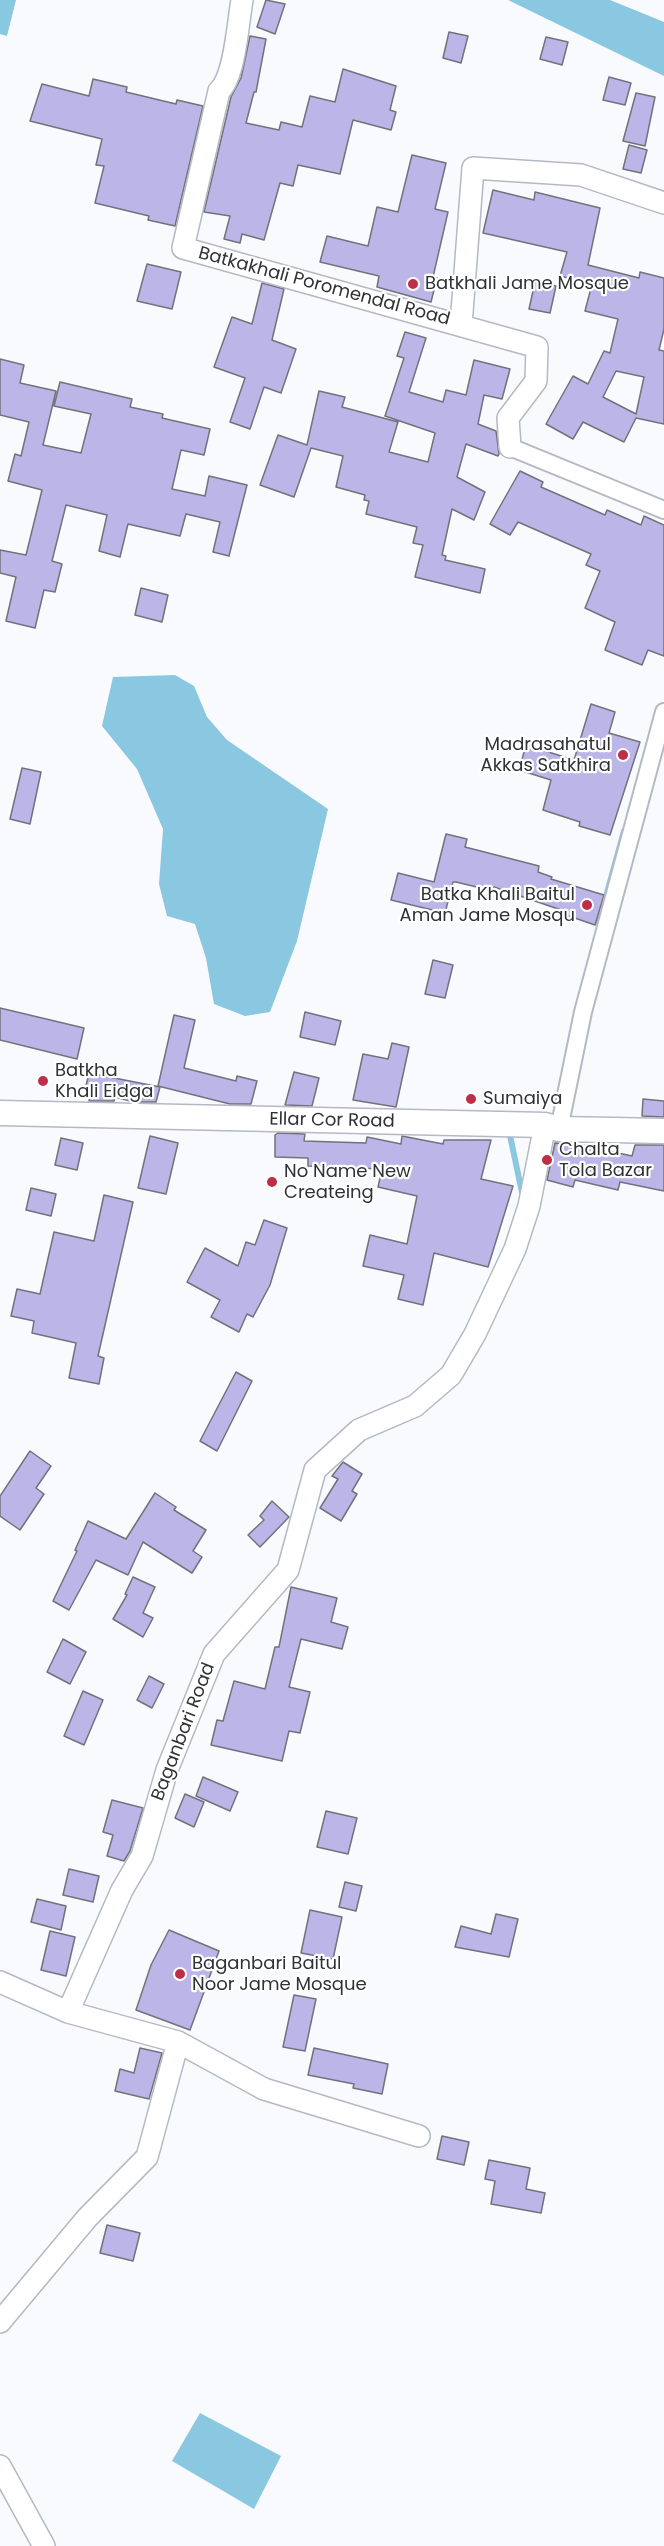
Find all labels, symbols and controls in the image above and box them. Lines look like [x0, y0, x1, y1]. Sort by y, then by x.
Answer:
street label: Batkakhali Poromendal Road [196, 243, 452, 331]
place label: Batkhali Jame Mosque [425, 273, 629, 295]
marker: Batkhali Jame Mosque [406, 277, 420, 291]
place label: Madrasahatul Akkas Satkhira [481, 734, 611, 777]
marker: Madrasahatul Akkas Satkhira [616, 748, 630, 762]
place label: Batka Khali Baitul Aman Jame Mosqu [400, 884, 575, 926]
marker: Batka Khali Baitul Aman Jame Mosqu [580, 898, 594, 912]
place label: Batkha Khali Eidga [55, 1060, 153, 1102]
marker: Batkha Khali Eidga [36, 1074, 50, 1088]
place label: Sumaiya [483, 1088, 563, 1110]
marker: Sumaiya [464, 1092, 478, 1106]
street label: Ellar Cor Road [269, 1109, 395, 1133]
place label: Chalta Tola Bazar [559, 1139, 652, 1182]
marker: Chalta Tola Bazar [540, 1153, 554, 1167]
place label: No Name New Createing [284, 1161, 411, 1204]
marker: No Name New Createing [265, 1175, 279, 1189]
street label: Baganbari Road [148, 1660, 220, 1804]
place label: Baganbari Baitul Noor Jame Mosque [192, 1953, 367, 1996]
marker: Baganbari Baitul Noor Jame Mosque [173, 1967, 187, 1981]

